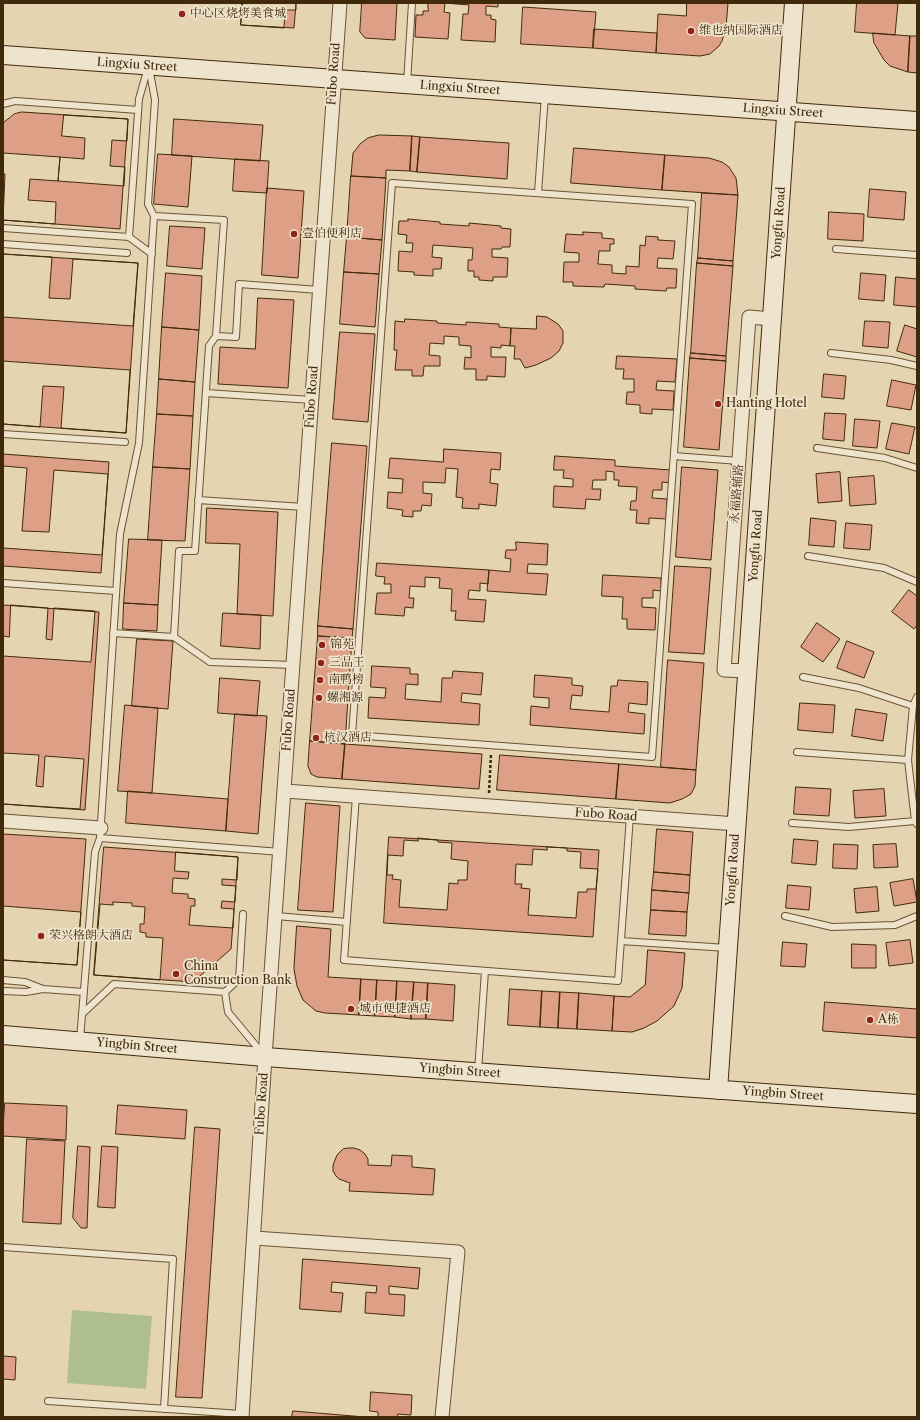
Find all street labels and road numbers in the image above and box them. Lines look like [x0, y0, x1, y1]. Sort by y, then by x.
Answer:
street label: Fubo Road [325, 42, 343, 106]
street label: Lingxiu Street [96, 55, 178, 75]
street label: Lingxiu Street [419, 78, 501, 98]
street label: Lingxiu Street [742, 101, 824, 121]
street label: Yongfu Road [769, 186, 789, 260]
street label: Fubo Road [303, 365, 321, 429]
street label: 永福路辅路 [728, 464, 746, 524]
street label: Yongfu Road [746, 509, 766, 583]
street label: Fubo Road [280, 688, 298, 752]
street label: Fubo Road [574, 806, 638, 824]
street label: Yongfu Road [723, 833, 743, 907]
street label: Yingbin Street [96, 1035, 178, 1057]
street label: Yingbin Street [419, 1061, 501, 1081]
street label: Fubo Road [253, 1072, 271, 1136]
street label: Yingbin Street [742, 1084, 824, 1104]

